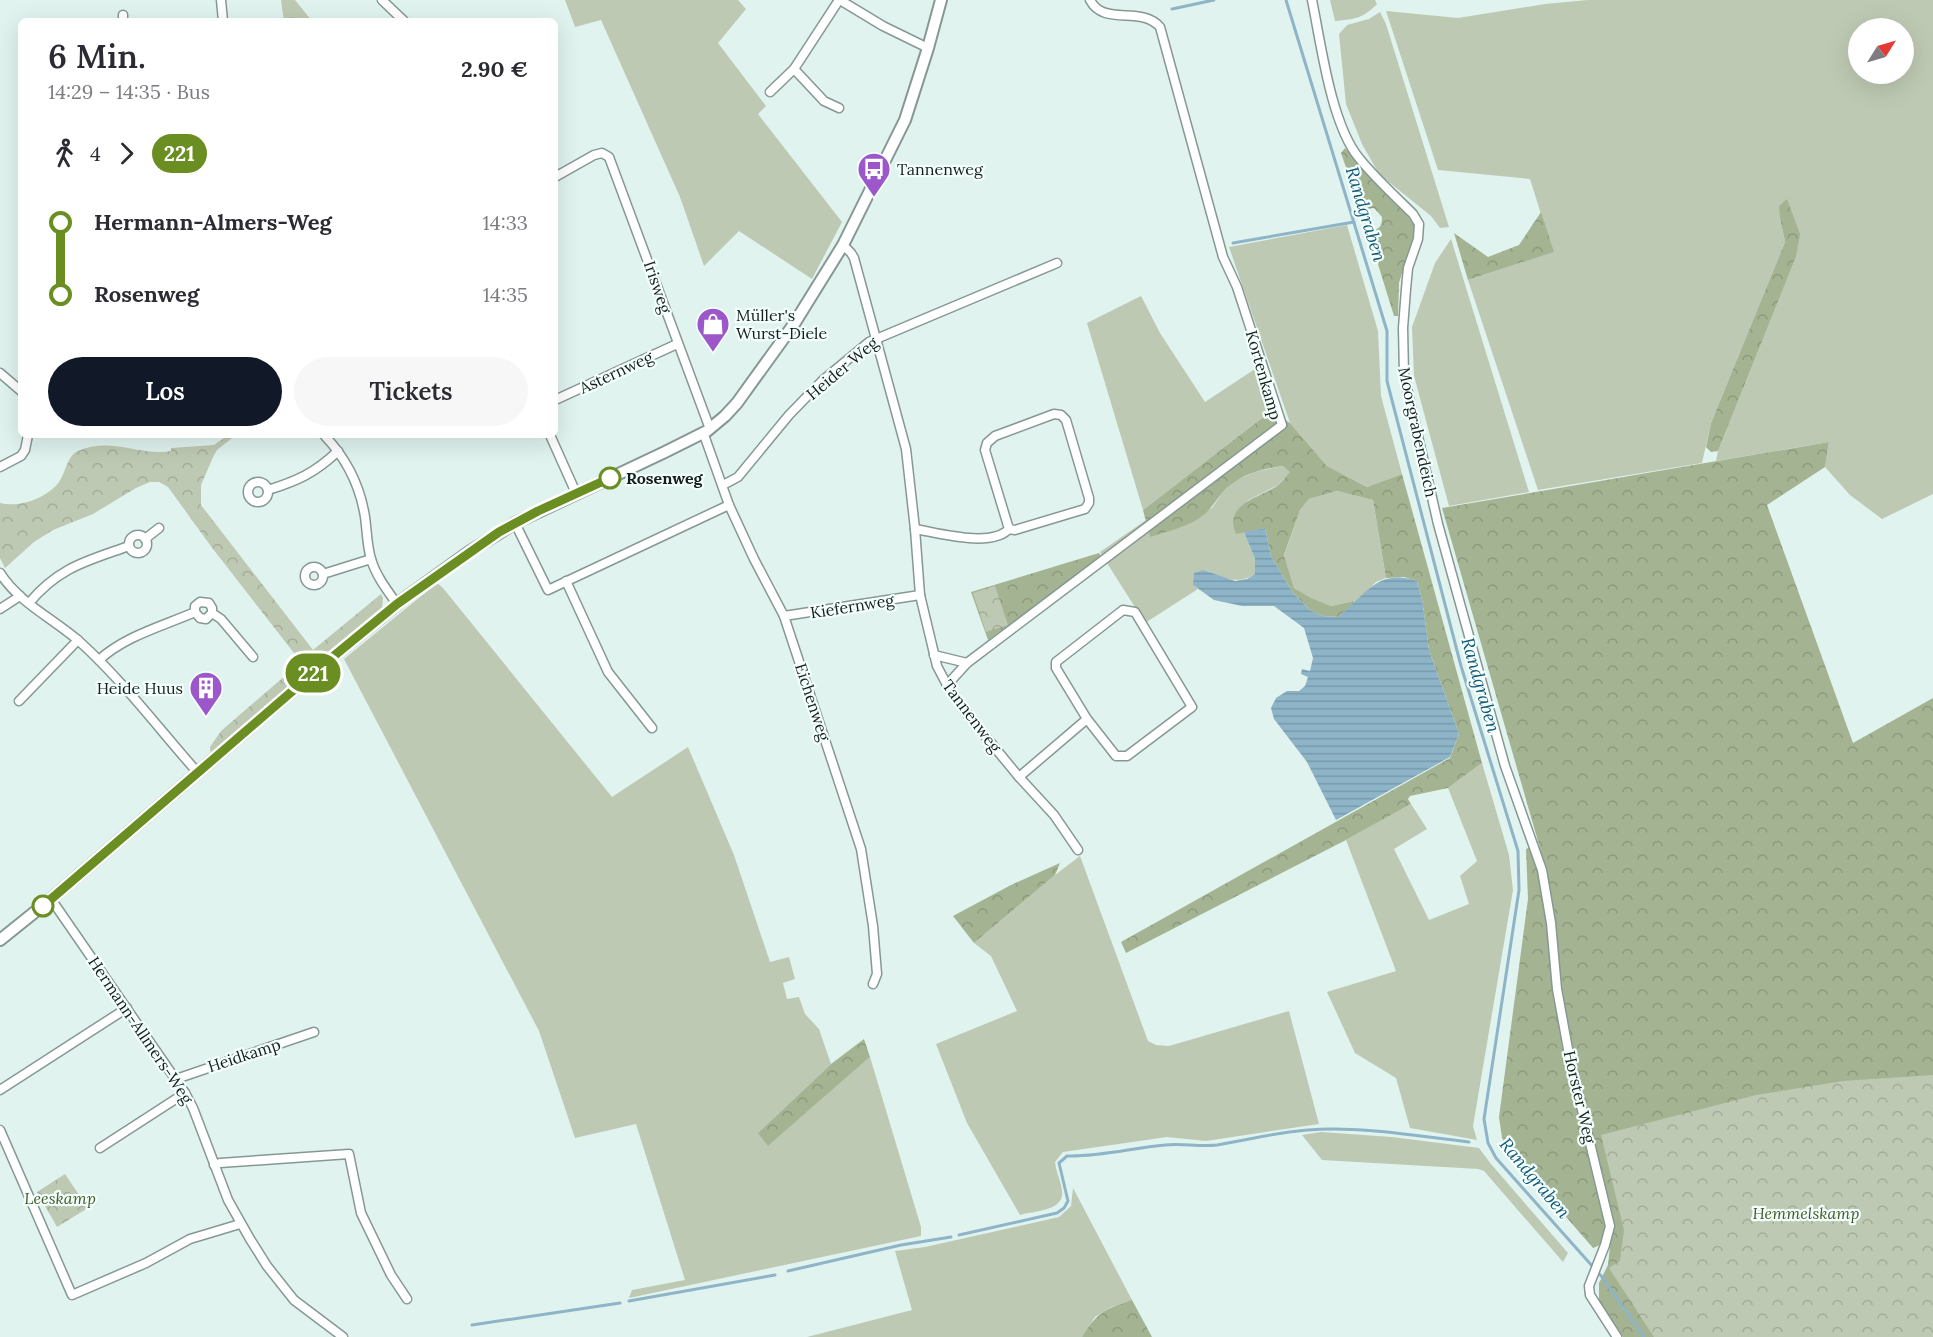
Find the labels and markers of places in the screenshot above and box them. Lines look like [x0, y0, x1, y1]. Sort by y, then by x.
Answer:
bus stop icon: Tannenweg [856, 151, 892, 198]
place label: Tannenweg [897, 159, 984, 179]
place label: Müller's Wurst-Diele [736, 305, 827, 343]
shop icon: Müller's Wurst-Diele [695, 306, 731, 353]
marker: Rosenweg [599, 467, 621, 489]
place label: Rosenweg [626, 468, 704, 488]
building icon: Heide Huus [188, 670, 224, 717]
place label: Heide Huus [97, 678, 183, 698]
unlabelled marker [32, 895, 54, 917]

